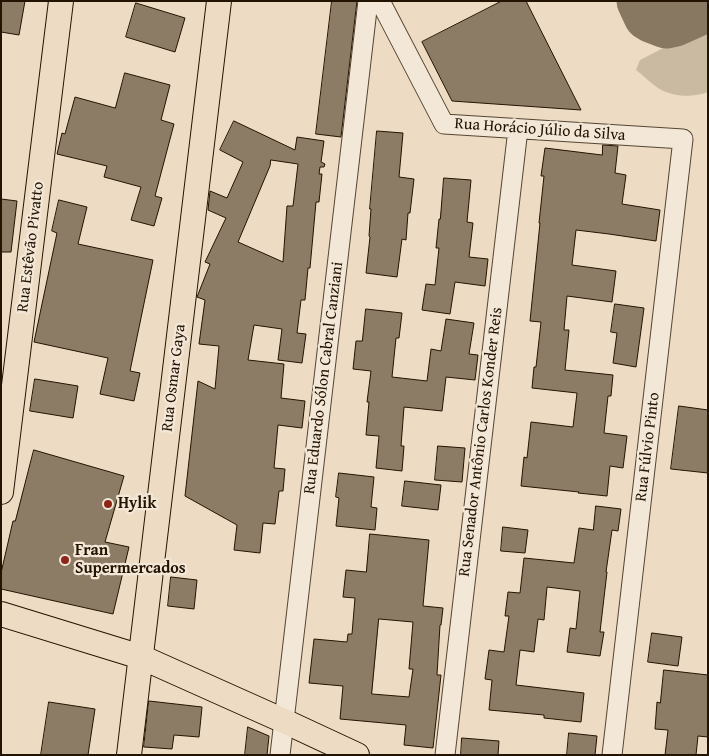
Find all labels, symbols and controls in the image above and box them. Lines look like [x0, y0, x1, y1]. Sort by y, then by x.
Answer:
street label: Rua Horácio Júlio da Silva [454, 114, 626, 146]
street label: Rua Estêvão Pivatto [13, 181, 49, 313]
street label: Rua Eduardo Sólon Cabral Canziani [300, 261, 348, 495]
street label: Rua Senador Antônio Carlos Konder Reis [455, 306, 507, 578]
street label: Rua Osmar Gaya [158, 323, 190, 433]
street label: Rua Fúlvio Pinto [632, 391, 664, 503]
place label: Hylik [118, 494, 156, 514]
marker: Hylik [102, 498, 114, 510]
place label: Fran Supermercados [75, 541, 186, 579]
marker: Fran Supermercados [59, 554, 71, 566]

